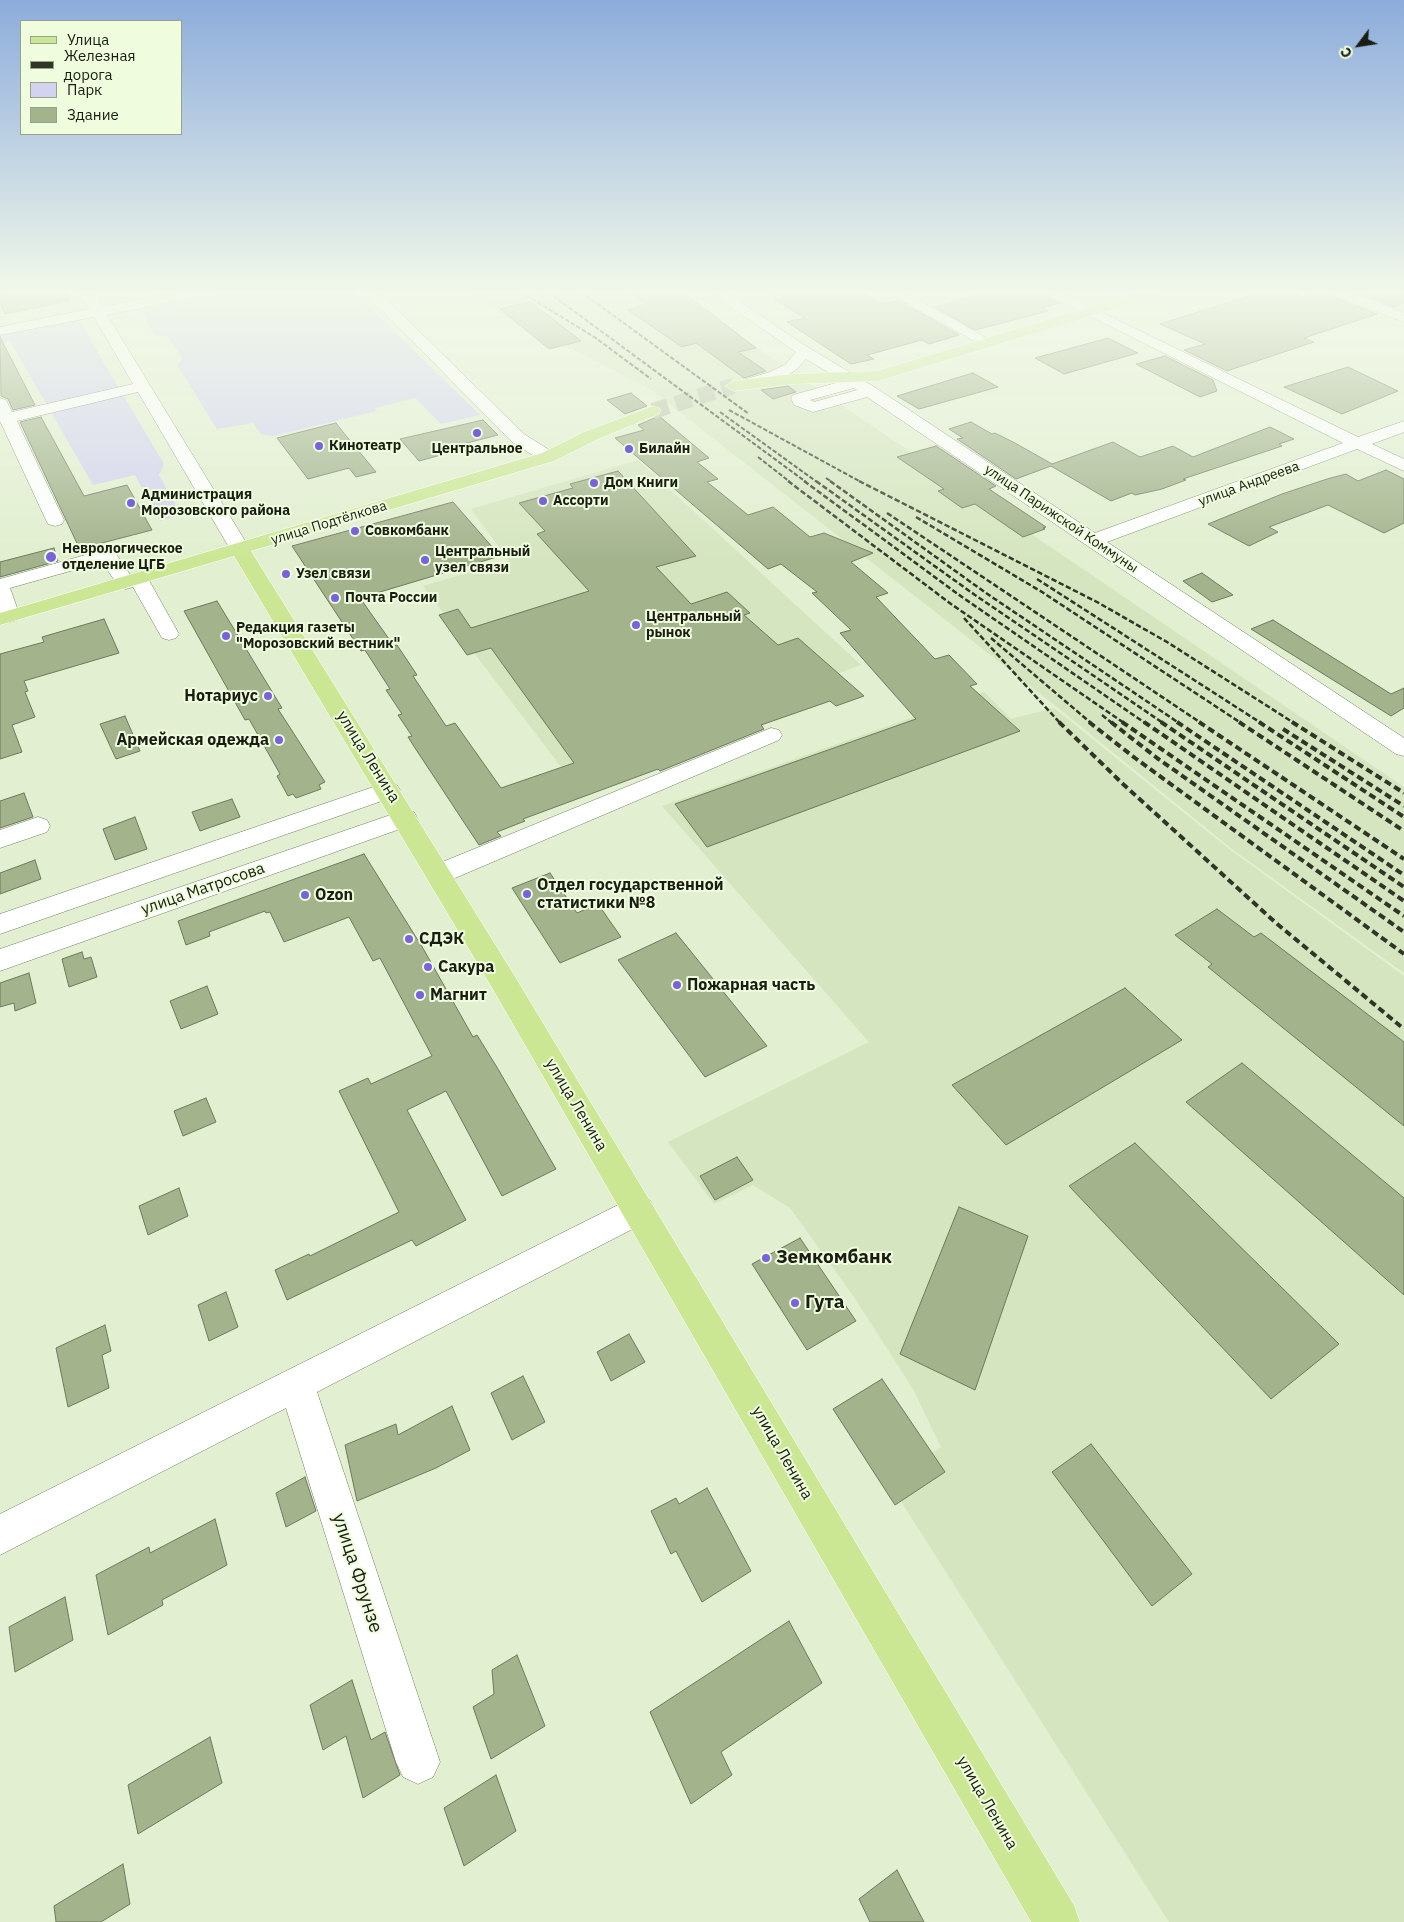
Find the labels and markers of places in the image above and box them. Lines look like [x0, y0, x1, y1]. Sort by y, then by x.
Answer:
marker: Центральное [471, 427, 483, 439]
place label: Кинотеатр [329, 438, 401, 454]
marker: Кинотеатр [313, 440, 325, 452]
place label: Центральное [431, 441, 523, 457]
place label: Билайн [639, 441, 690, 457]
marker: Билайн [623, 443, 635, 455]
place label: Дом Книги [604, 475, 678, 491]
marker: Дом Книги [588, 477, 600, 489]
place label: Администрация Морозовского района [141, 487, 290, 520]
place label: Ассорти [553, 493, 609, 509]
marker: Ассорти [537, 495, 549, 507]
marker: Администрация Морозовского района [125, 497, 137, 509]
place label: Совкомбанк [365, 523, 449, 539]
marker: Совкомбанк [349, 525, 361, 537]
place label: Неврологическое отделение ЦГБ [62, 541, 183, 574]
place label: Центральный узел связи [435, 544, 530, 576]
marker: Неврологическое отделение ЦГБ [44, 550, 58, 564]
marker: Центральный узел связи [419, 554, 431, 566]
place label: Узел связи [296, 566, 371, 582]
marker: Узел связи [280, 568, 292, 580]
place label: Почта России [345, 590, 437, 606]
marker: Почта России [329, 592, 341, 604]
place label: Центральный рынок [646, 609, 741, 642]
marker: Центральный рынок [630, 619, 642, 631]
place label: Редакция газеты "Морозовский вестник" [236, 620, 400, 652]
marker: Редакция газеты "Морозовский вестник" [220, 630, 232, 642]
place label: Нотариус [184, 686, 258, 706]
marker: Нотариус [262, 690, 274, 702]
place label: Армейская одежда [116, 730, 269, 750]
marker: Армейская одежда [273, 734, 285, 746]
place label: Отдел государственной статистики №8 [537, 875, 723, 913]
place label: Ozon [315, 885, 353, 905]
marker: Отдел государственной статистики №8 [521, 888, 533, 900]
marker: Ozon [299, 889, 311, 901]
place label: СДЭК [419, 929, 464, 949]
marker: СДЭК [403, 933, 415, 945]
place label: Сакура [438, 957, 494, 977]
marker: Сакура [422, 961, 434, 973]
place label: Пожарная часть [687, 975, 815, 995]
marker: Пожарная часть [671, 979, 683, 991]
place label: Магнит [430, 985, 487, 1005]
marker: Магнит [414, 989, 426, 1001]
place label: Земкомбанк [776, 1247, 892, 1269]
marker: Земкомбанк [760, 1252, 772, 1264]
place label: Гута [805, 1292, 845, 1314]
marker: Гута [789, 1297, 801, 1309]

